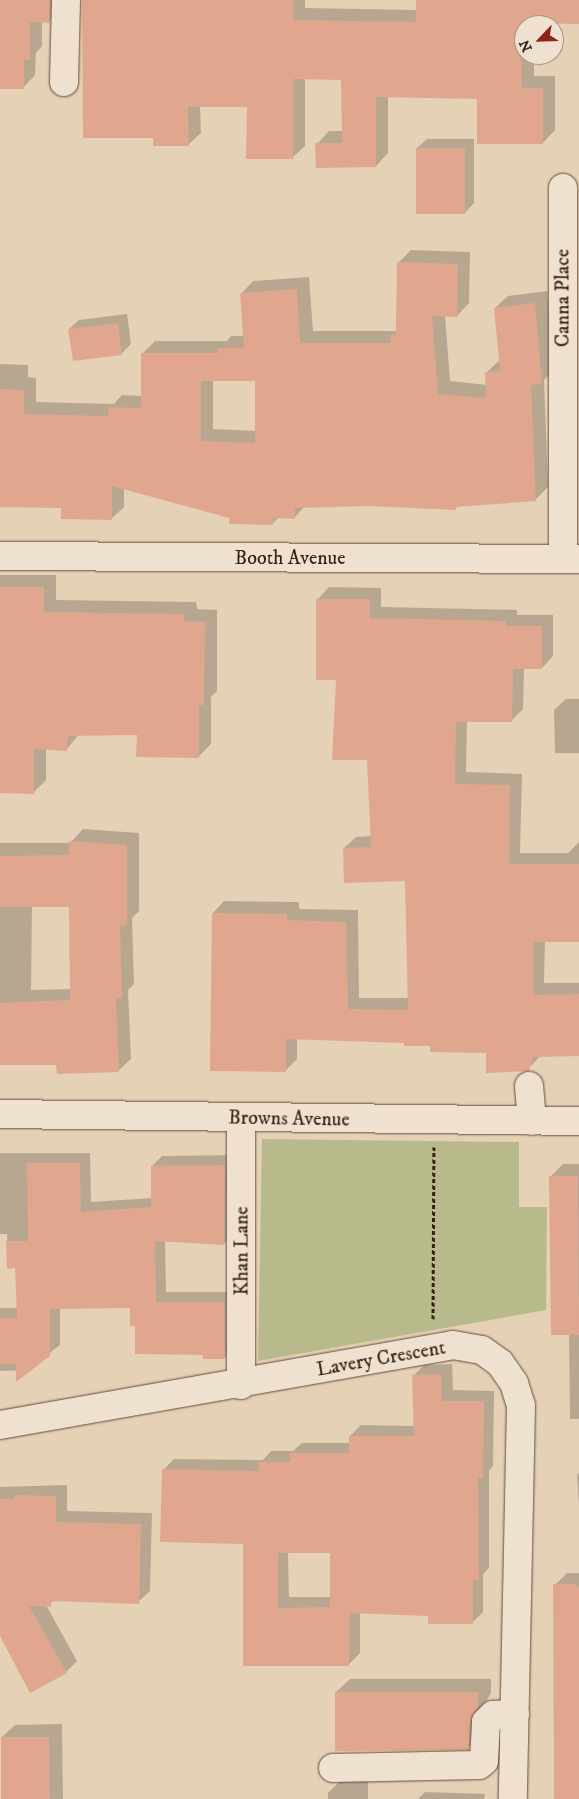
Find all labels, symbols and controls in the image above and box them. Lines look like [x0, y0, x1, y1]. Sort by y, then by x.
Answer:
north arrow [514, 15, 564, 65]
text: N [516, 37, 537, 55]
street label: Canna Place [551, 249, 575, 347]
street label: Booth Avenue [235, 546, 345, 570]
street label: Browns Avenue [228, 1106, 350, 1132]
street label: Khan Lane [230, 1206, 254, 1296]
street label: Lavery Crescent [315, 1336, 447, 1382]

